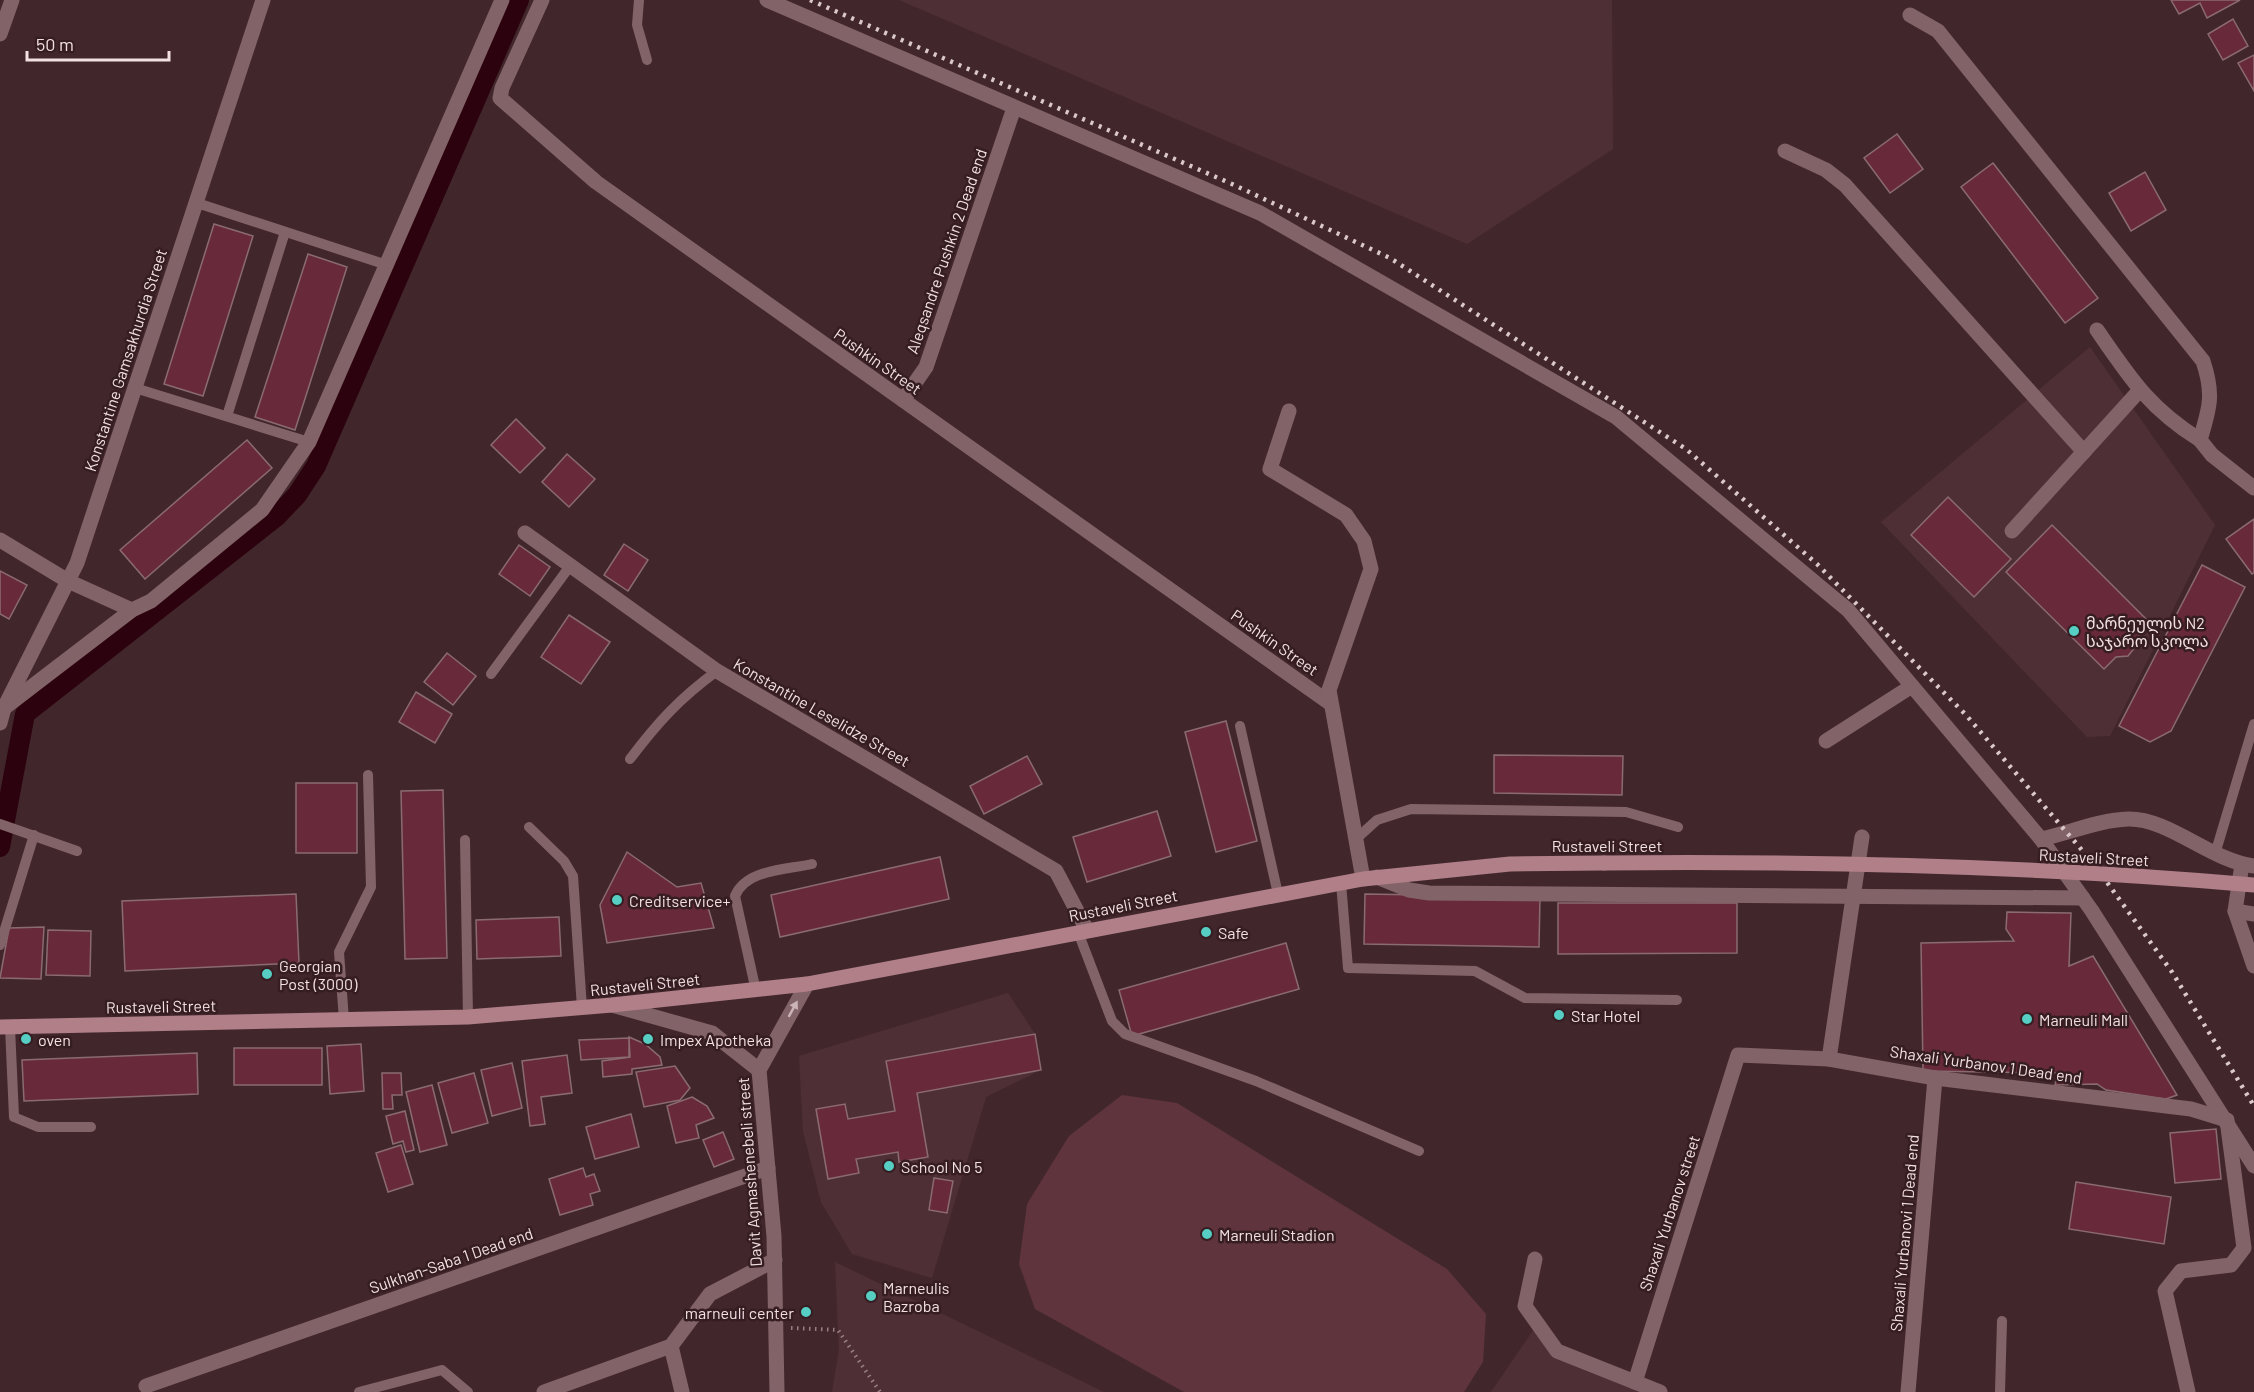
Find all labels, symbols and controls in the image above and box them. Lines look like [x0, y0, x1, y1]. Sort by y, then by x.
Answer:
scale bar [27, 24, 170, 62]
text: 50 m [36, 33, 74, 55]
street label: Aleqsandre Pushkin 2 Dead end [902, 146, 990, 356]
street label: Konstantine Gamsakhurdia Street [80, 246, 170, 474]
street label: Pushkin Street [831, 324, 925, 398]
street label: Pushkin Street [1228, 605, 1322, 679]
place label: მარნეულის N2 საჯარო სკოლა [2086, 613, 2209, 652]
marker: მარნეულის N2 საჯარო სკოლა [2067, 624, 2081, 638]
street label: Konstantine Leselidze Street [731, 654, 913, 770]
street label: Rustaveli Street [1552, 836, 1662, 855]
street label: Rustaveli Street [2038, 845, 2150, 869]
street label: Rustaveli Street [1067, 885, 1179, 925]
place label: Creditservice+ [629, 891, 731, 910]
marker: Creditservice+ [610, 893, 624, 907]
place label: Safe [1218, 923, 1249, 942]
marker: Safe [1199, 925, 1213, 939]
place label: Georgian Post (3000) [279, 956, 358, 993]
marker: Georgian Post (3000) [260, 967, 274, 981]
street label: Rustaveli Street [589, 969, 701, 999]
street label: Rustaveli Street [106, 996, 216, 1016]
one-way arrow [788, 1001, 799, 1017]
place label: Star Hotel [1571, 1006, 1640, 1025]
marker: Star Hotel [1552, 1008, 1566, 1022]
place label: Marneuli Mall [2039, 1010, 2128, 1029]
marker: Marneuli Mall [2020, 1012, 2034, 1026]
place label: oven [38, 1030, 71, 1049]
place label: Impex Apotheka [660, 1030, 771, 1049]
marker: oven [19, 1032, 33, 1046]
marker: Impex Apotheka [641, 1032, 655, 1046]
street label: Shaxali Yurbanov 1 Dead end [1889, 1041, 2083, 1087]
street label: Davit Agmashenebeli street [733, 1077, 765, 1267]
street label: Shaxali Yurbanov street [1635, 1133, 1703, 1293]
street label: Shaxali Yurbanovi 1 Dead end [1886, 1134, 1922, 1332]
place label: School No 5 [901, 1157, 982, 1176]
marker: School No 5 [882, 1159, 896, 1173]
street label: Sulkhan-Saba 1 Dead end [367, 1223, 535, 1297]
place label: Marneuli Stadion [1219, 1225, 1335, 1244]
marker: Marneuli Stadion [1200, 1227, 1214, 1241]
place label: Marneulis Bazroba [883, 1278, 950, 1315]
marker: Marneulis Bazroba [864, 1289, 878, 1303]
place label: marneuli center [685, 1303, 794, 1322]
marker: marneuli center [799, 1305, 813, 1319]

